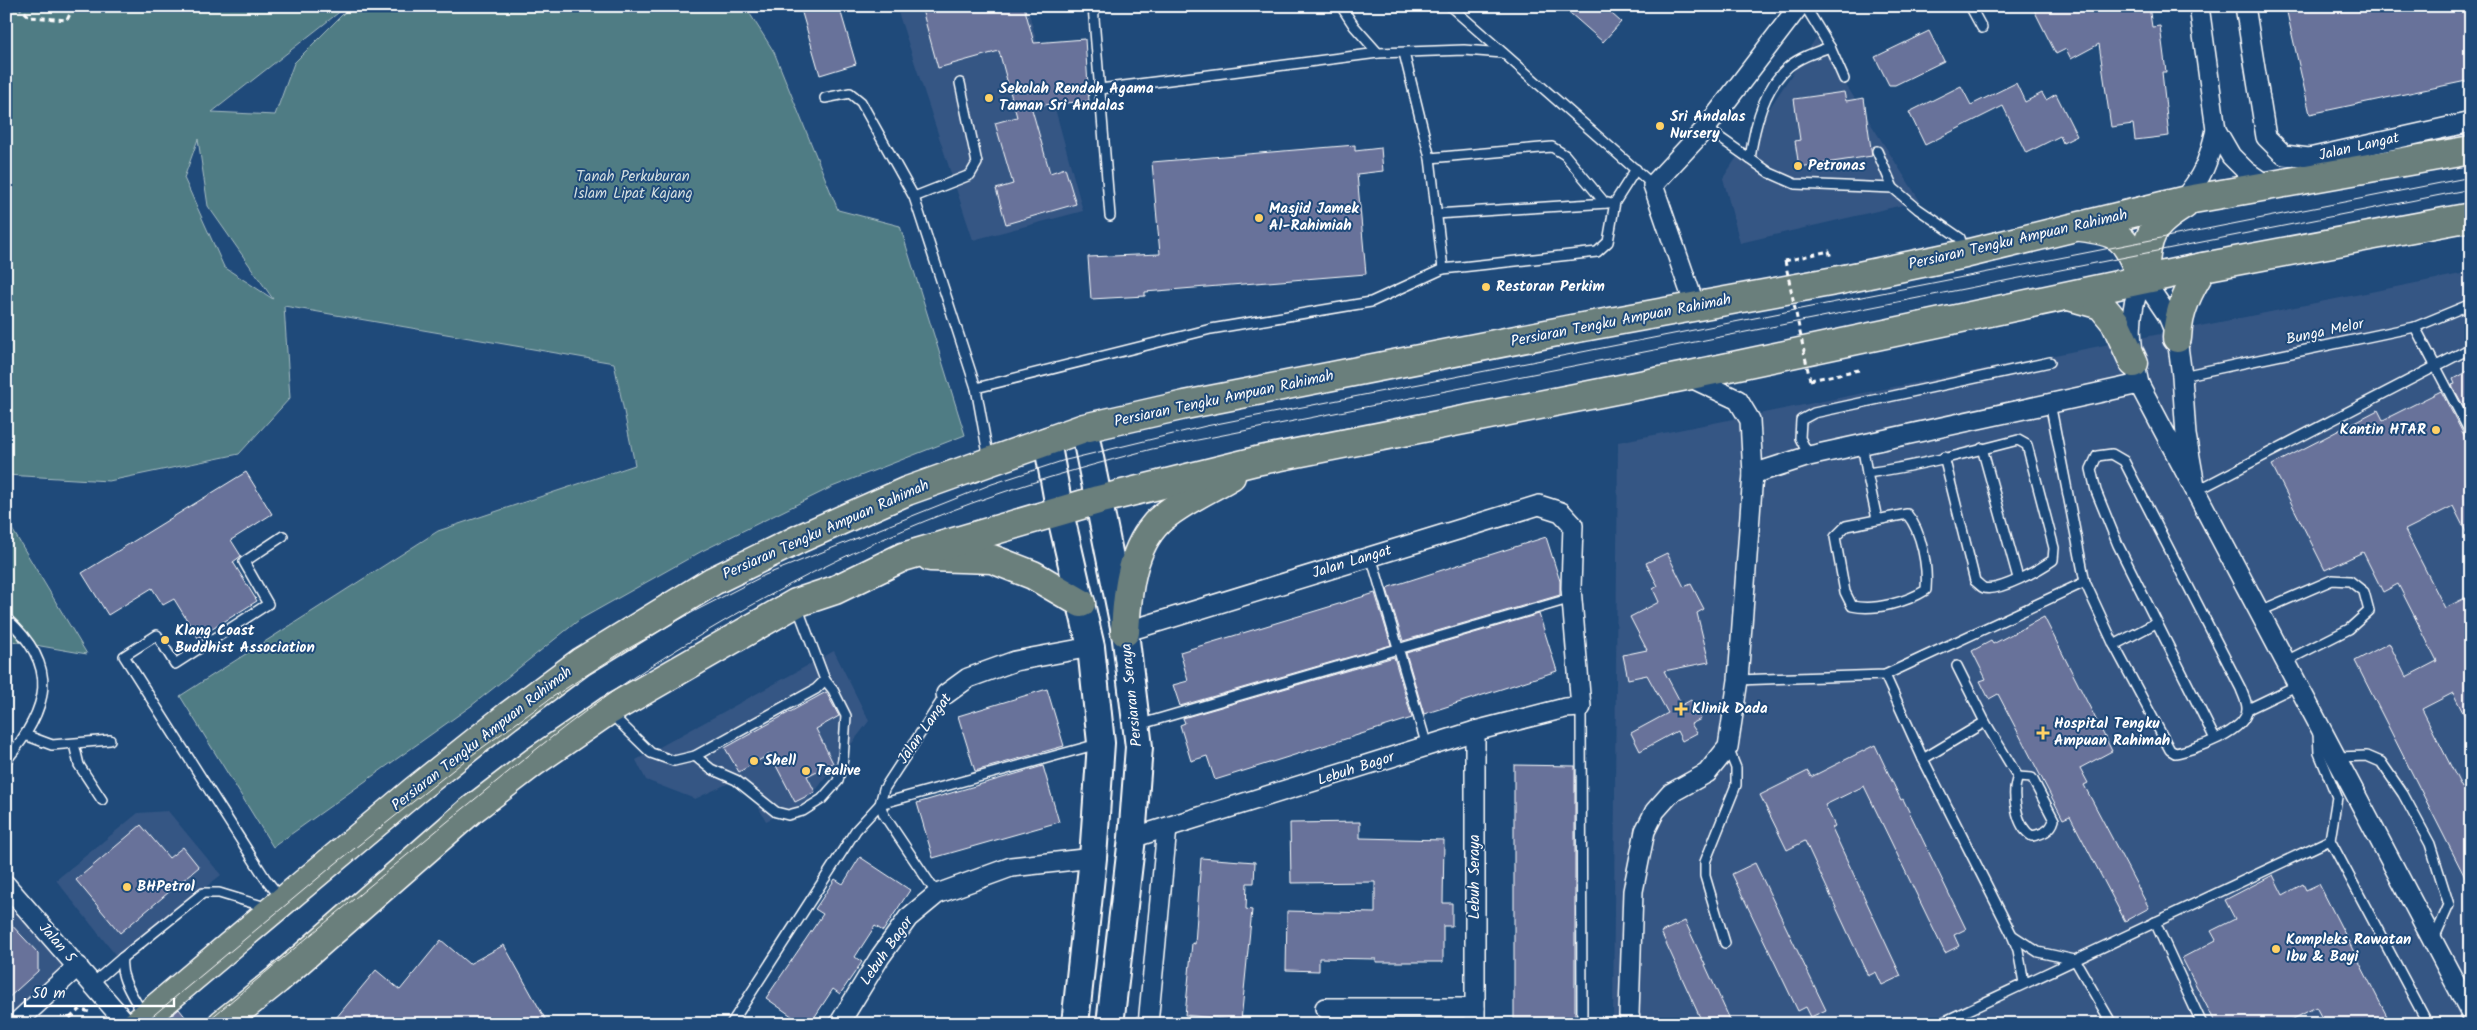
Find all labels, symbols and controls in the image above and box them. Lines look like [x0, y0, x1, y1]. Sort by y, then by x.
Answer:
place label: Sekolah Rendah Agama Taman Sri Andalas [999, 77, 1154, 118]
marker: Sekolah Rendah Agama Taman Sri Andalas [983, 92, 995, 104]
place label: Sri Andalas Nursery [1670, 105, 1746, 146]
marker: Sri Andalas Nursery [1654, 120, 1666, 132]
street label: Jalan Langat [2316, 126, 2402, 168]
place label: Petronas [1808, 154, 1866, 178]
marker: Petronas [1792, 160, 1804, 172]
park label: Tanah Perkuburan Islam Lipat Kajang [573, 165, 693, 206]
place label: Masjid Jamek Al-Rahimiah [1269, 197, 1359, 238]
street label: Persiaran Tengku Ampuan Rahimah [1906, 203, 2130, 277]
marker: Masjid Jamek Al-Rahimiah [1253, 212, 1265, 224]
place label: Restoran Perkim [1496, 275, 1605, 299]
marker: Restoran Perkim [1480, 281, 1492, 293]
street label: Persiaran Tengku Ampuan Rahimah [1509, 288, 1733, 354]
street label: Bunga Melor [2284, 312, 2367, 352]
street label: Persiaran Tengku Ampuan Rahimah [1112, 364, 1336, 434]
place label: Kantin HTAR [2340, 418, 2426, 442]
marker: Kantin HTAR [2430, 424, 2442, 436]
street label: Persiaran Tengku Ampuan Rahimah [719, 473, 933, 587]
street label: Jalan Langat [1309, 538, 1395, 585]
place label: Klang Coast Buddhist Association [175, 619, 315, 660]
marker: Klang Coast Buddhist Association [159, 634, 171, 646]
street label: Persiaran Seraya [1115, 642, 1149, 748]
street label: Persiaran Tengku Ampuan Rahimah [386, 661, 578, 817]
street label: Jalan Langat [892, 688, 958, 769]
place label: Klinik Dada [1692, 697, 1768, 721]
marker: Klinik Dada [1674, 702, 1688, 716]
place label: Hospital Tengku Ampuan Rahimah [2054, 712, 2170, 753]
marker: Hospital Tengku Ampuan Rahimah [2036, 726, 2050, 740]
street label: Lebuh Bagor [1314, 745, 1399, 793]
place label: Shell [764, 749, 796, 773]
marker: Shell [748, 755, 760, 767]
place label: Tealive [816, 759, 861, 783]
marker: Tealive [800, 765, 812, 777]
street label: Lebuh Seraya [1463, 835, 1487, 919]
place label: BHPetrol [137, 875, 195, 899]
marker: BHPetrol [121, 881, 133, 893]
street label: Lebuh Bagor [854, 911, 920, 990]
street label: Jalan 5 [33, 917, 82, 969]
place label: Kompleks Rawatan Ibu & Bayi [2286, 928, 2411, 969]
marker: Kompleks Rawatan Ibu & Bayi [2270, 943, 2282, 955]
scale bar [25, 975, 174, 1007]
text: 50 m [32, 982, 66, 1006]

